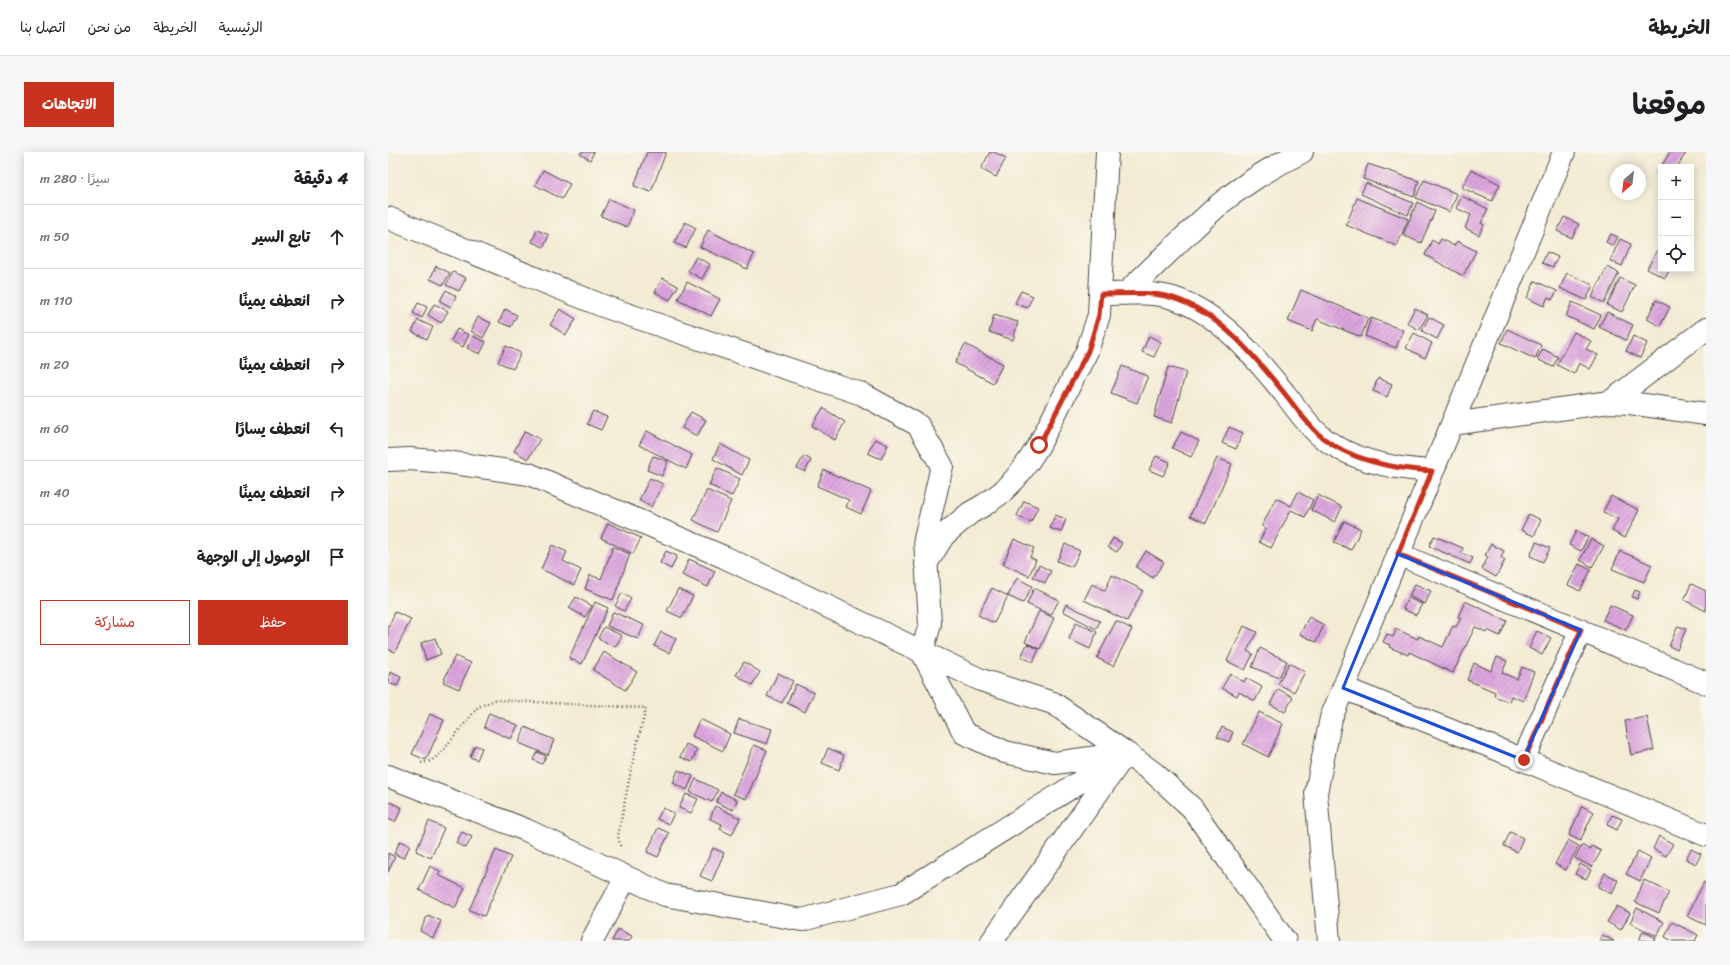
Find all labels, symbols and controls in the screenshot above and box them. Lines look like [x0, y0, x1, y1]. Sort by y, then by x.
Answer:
text: الخريطة [1648, 11, 1710, 44]
text: اتصل بنا [20, 15, 66, 40]
text: من نحن [88, 15, 131, 40]
text: الخريطة [153, 15, 197, 40]
text: الرئيسية [219, 15, 263, 40]
text: موقعنا [1632, 80, 1706, 129]
button: الاتجاهات [24, 82, 114, 127]
text: 4 دقيقة [294, 163, 348, 193]
north arrow [1610, 164, 1646, 200]
map controls [1658, 164, 1694, 272]
button: + [1658, 164, 1694, 200]
text: سيرًا · 280 m [40, 167, 110, 190]
button: − [1658, 200, 1694, 236]
text: تابع السير [253, 224, 310, 250]
text: 50 m [40, 225, 70, 248]
icon: ahead [326, 226, 348, 248]
button: locate [1658, 236, 1694, 272]
text: انعطف يمينًا [239, 288, 310, 314]
text: 110 m [40, 289, 73, 312]
icon: right [326, 290, 348, 312]
text: انعطف يمينًا [239, 352, 310, 378]
text: 20 m [40, 353, 69, 376]
icon: right [326, 354, 348, 376]
text: انعطف يسارًا [235, 416, 310, 442]
text: 60 m [40, 417, 69, 440]
icon: left [326, 418, 348, 440]
route start [1030, 436, 1048, 454]
text: انعطف يمينًا [239, 480, 310, 506]
text: 40 m [40, 481, 70, 504]
icon: right [326, 482, 348, 504]
text: الوصول إلى الوجهة [197, 544, 310, 570]
icon: arrive [326, 546, 348, 568]
button: مشاركة [40, 600, 190, 645]
button: حفظ [198, 600, 348, 645]
route end [1515, 751, 1533, 769]

